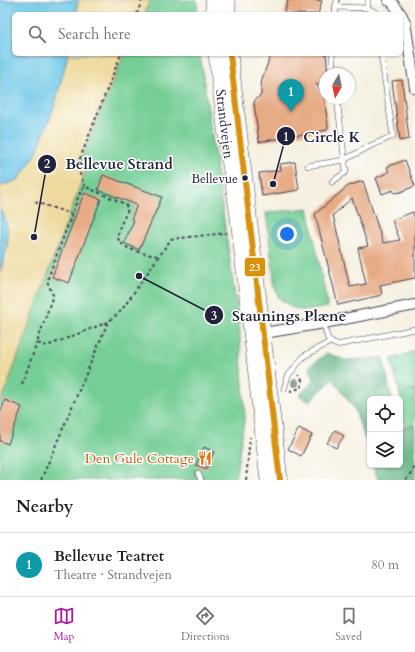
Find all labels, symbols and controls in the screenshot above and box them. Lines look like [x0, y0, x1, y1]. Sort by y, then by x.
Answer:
search box [12, 12, 403, 56]
icon: search [26, 23, 48, 45]
text: Search here [58, 24, 131, 44]
north arrow [319, 68, 355, 104]
pin: 1 [278, 79, 304, 112]
street label: Strandvejen [211, 88, 238, 160]
callout: Circle K [276, 123, 369, 150]
text: Circle K [303, 127, 362, 147]
text: 1 [283, 129, 289, 145]
callout: Bellevue Strand [37, 150, 180, 177]
text: Bellevue Strand [65, 154, 173, 174]
text: 2 [44, 156, 50, 172]
place label: Bellevue [191, 170, 238, 188]
marker: Bellevue [240, 173, 250, 183]
your location [277, 224, 297, 244]
line badge: 23 [244, 257, 266, 277]
text: 23 [249, 260, 261, 275]
callout: Staunings Plæne [204, 302, 354, 329]
text: Staunings Plæne [232, 306, 346, 326]
text: 3 [211, 308, 217, 324]
map controls [367, 396, 403, 468]
button: locate [367, 396, 403, 432]
button: layers [367, 432, 403, 468]
place label: Den Gule Cottage [85, 449, 194, 468]
restaurant icon: Den Gule Cottage [197, 450, 213, 466]
text: Nearby [16, 495, 73, 518]
text: Bellevue Teatret [54, 546, 164, 566]
text: 1 [26, 556, 32, 574]
text: 80 m [371, 556, 399, 574]
text: Theatre · Strandvejen [54, 566, 172, 584]
tab: Map [53, 605, 75, 644]
tab: Directions [181, 605, 229, 644]
tab: Saved [335, 605, 362, 644]

